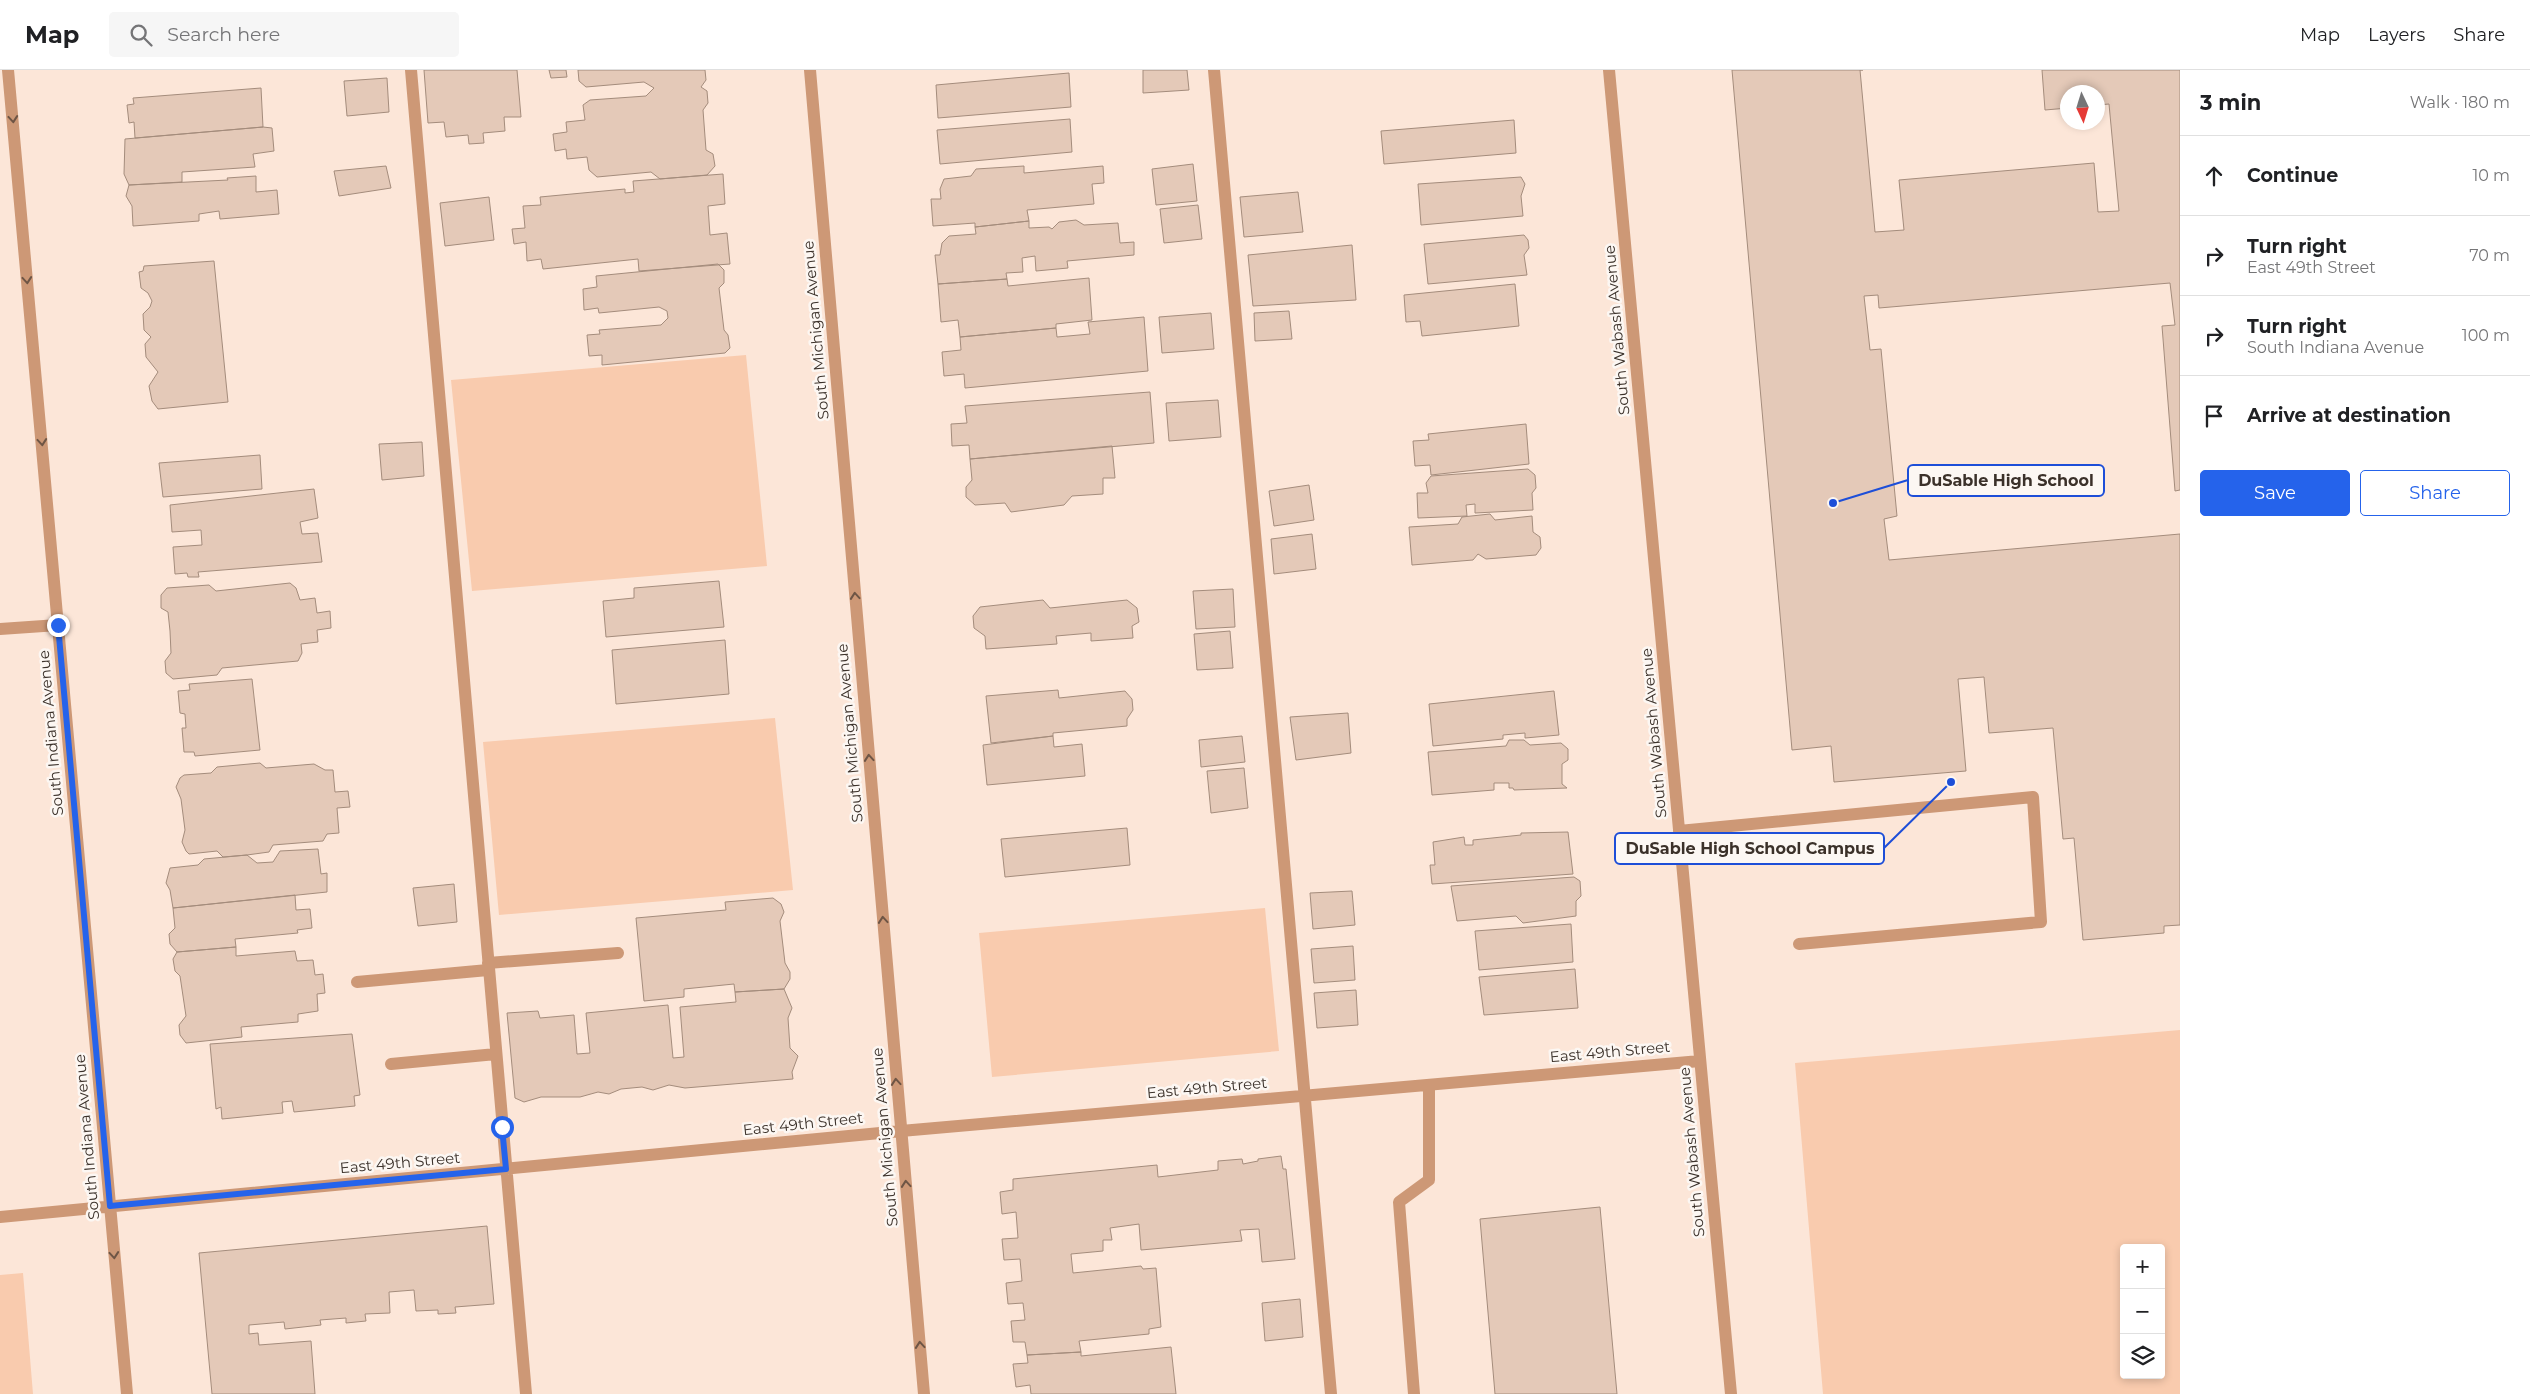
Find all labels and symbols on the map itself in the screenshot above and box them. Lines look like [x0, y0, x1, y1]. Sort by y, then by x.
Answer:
north arrow [2060, 85, 2105, 130]
one-way arrow [7, 115, 18, 123]
street label: South Michigan Avenue [798, 240, 833, 420]
street label: South Wabash Avenue [1600, 244, 1633, 416]
one-way arrow [21, 277, 32, 285]
one-way arrow [36, 439, 47, 447]
callout: DuSable High School [1908, 465, 2104, 496]
text: DuSable High School [1918, 471, 2094, 490]
one-way arrow [850, 592, 861, 600]
route end [47, 614, 70, 637]
street label: South Michigan Avenue [832, 643, 867, 823]
street label: South Wabash Avenue [1637, 647, 1670, 819]
street label: South Indiana Avenue [34, 649, 67, 817]
one-way arrow [863, 754, 874, 762]
callout: DuSable High School Campus [1615, 833, 1884, 864]
text: DuSable High School Campus [1626, 839, 1875, 858]
one-way arrow [877, 916, 888, 924]
street label: East 49th Street [1549, 1037, 1671, 1066]
street label: South Michigan Avenue [867, 1047, 902, 1227]
street label: South Indiana Avenue [70, 1053, 103, 1221]
street label: South Wabash Avenue [1675, 1066, 1708, 1238]
street label: East 49th Street [1146, 1073, 1268, 1102]
one-way arrow [891, 1078, 902, 1086]
street label: East 49th Street [742, 1108, 864, 1139]
route start [491, 1116, 514, 1139]
street label: East 49th Street [339, 1148, 461, 1177]
one-way arrow [900, 1179, 911, 1187]
one-way arrow [108, 1251, 119, 1259]
one-way arrow [914, 1341, 925, 1349]

